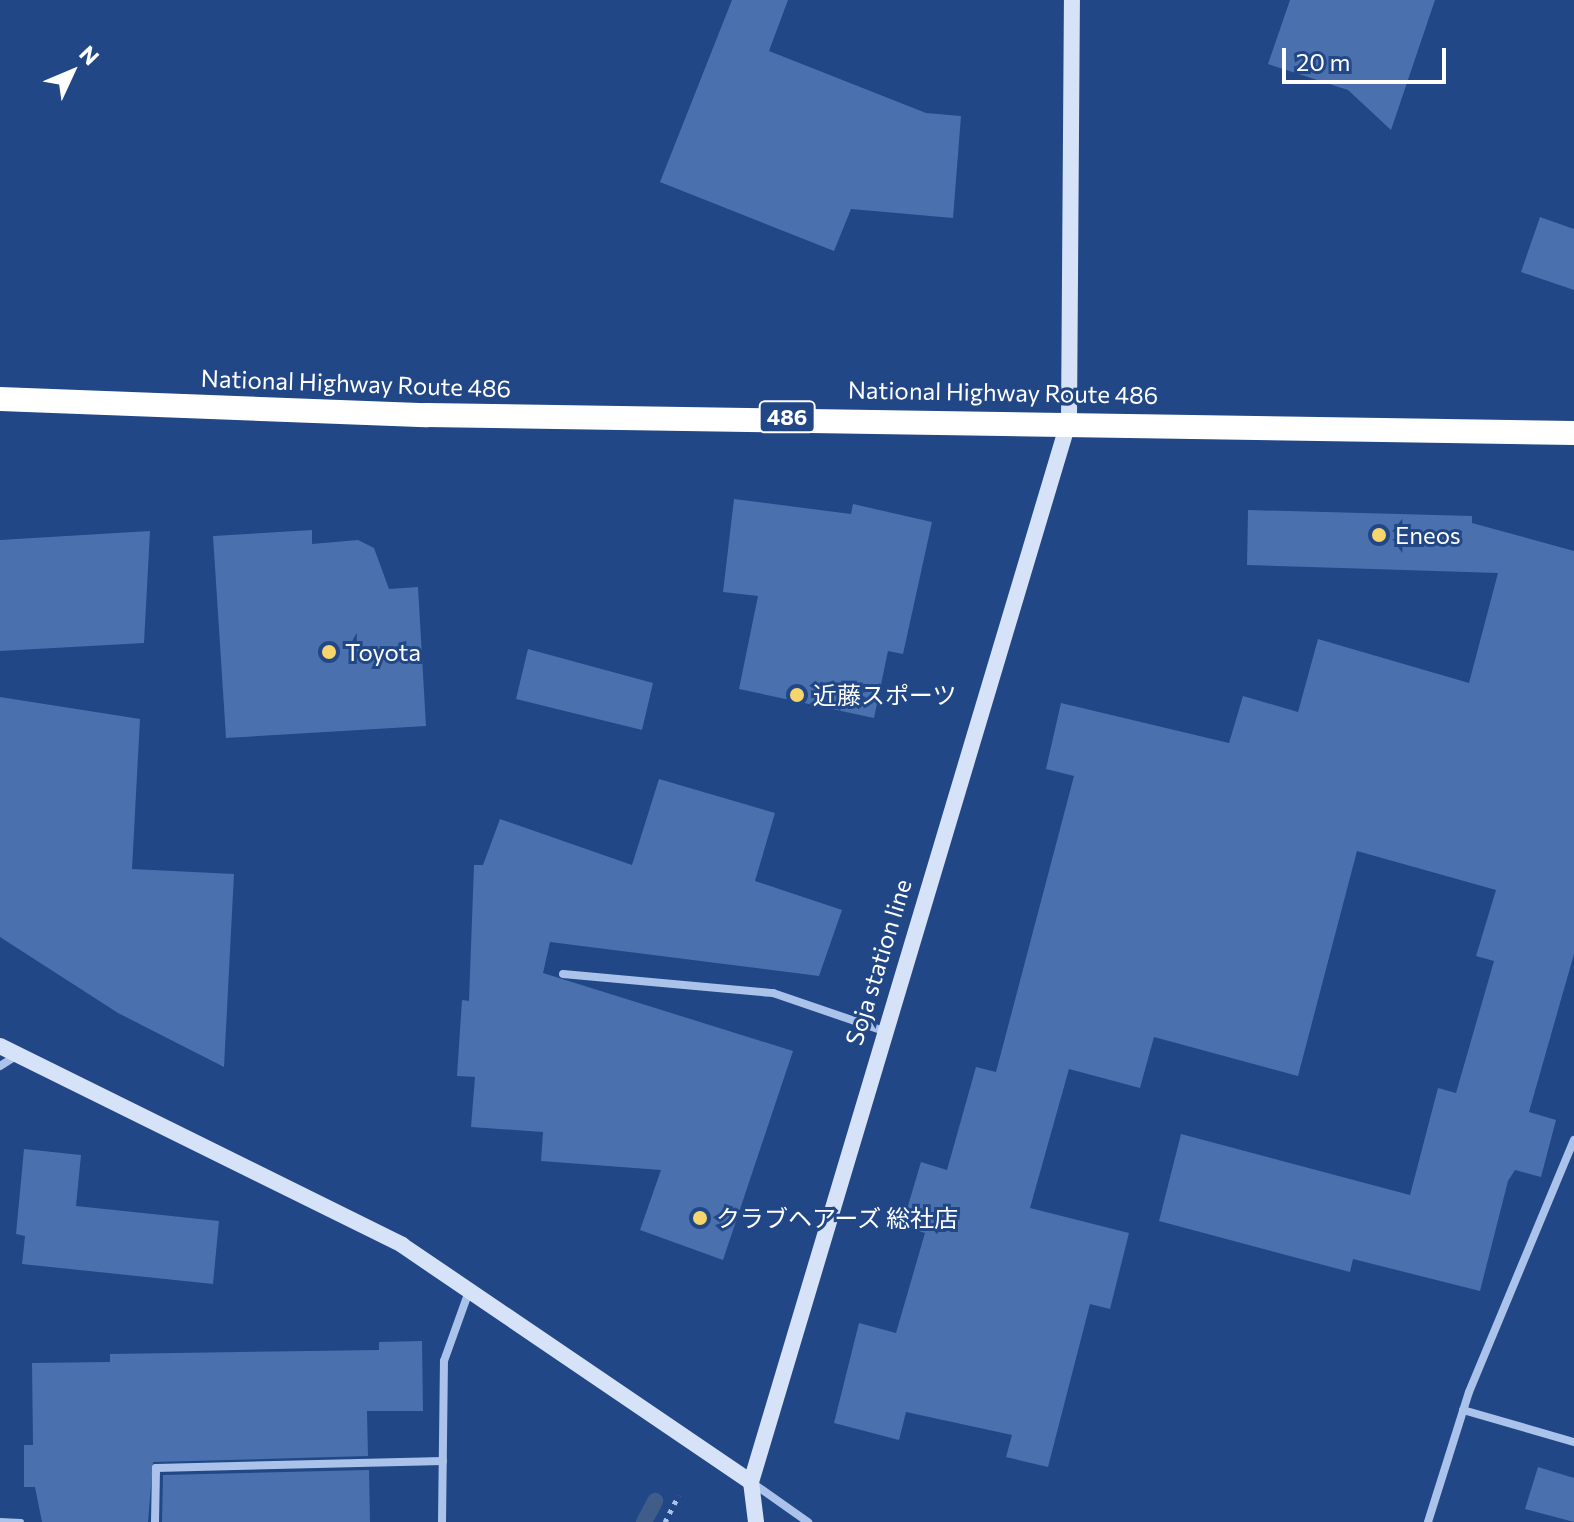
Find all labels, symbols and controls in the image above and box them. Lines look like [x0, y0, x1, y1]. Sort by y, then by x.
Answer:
north arrow [32, 32, 112, 112]
scale bar [1286, 32, 1450, 82]
text: N [74, 40, 105, 70]
text: 20 m [1296, 47, 1350, 76]
street label: National Highway Route 486 [200, 363, 512, 403]
street label: National Highway Route 486 [848, 375, 1158, 409]
road number: 486 [757, 399, 817, 435]
place label: Eneos [1395, 521, 1461, 549]
marker: Eneos [1370, 526, 1388, 544]
place label: Toyota [345, 638, 421, 666]
marker: Toyota [320, 643, 338, 661]
place label: 近藤スポーツ [813, 681, 957, 709]
marker: 近藤スポーツ [788, 686, 806, 704]
street label: Soja station line [839, 875, 917, 1049]
place label: クラブヘアーズ 総社店 [716, 1204, 959, 1232]
marker: クラブヘアーズ 総社店 [691, 1209, 709, 1227]

